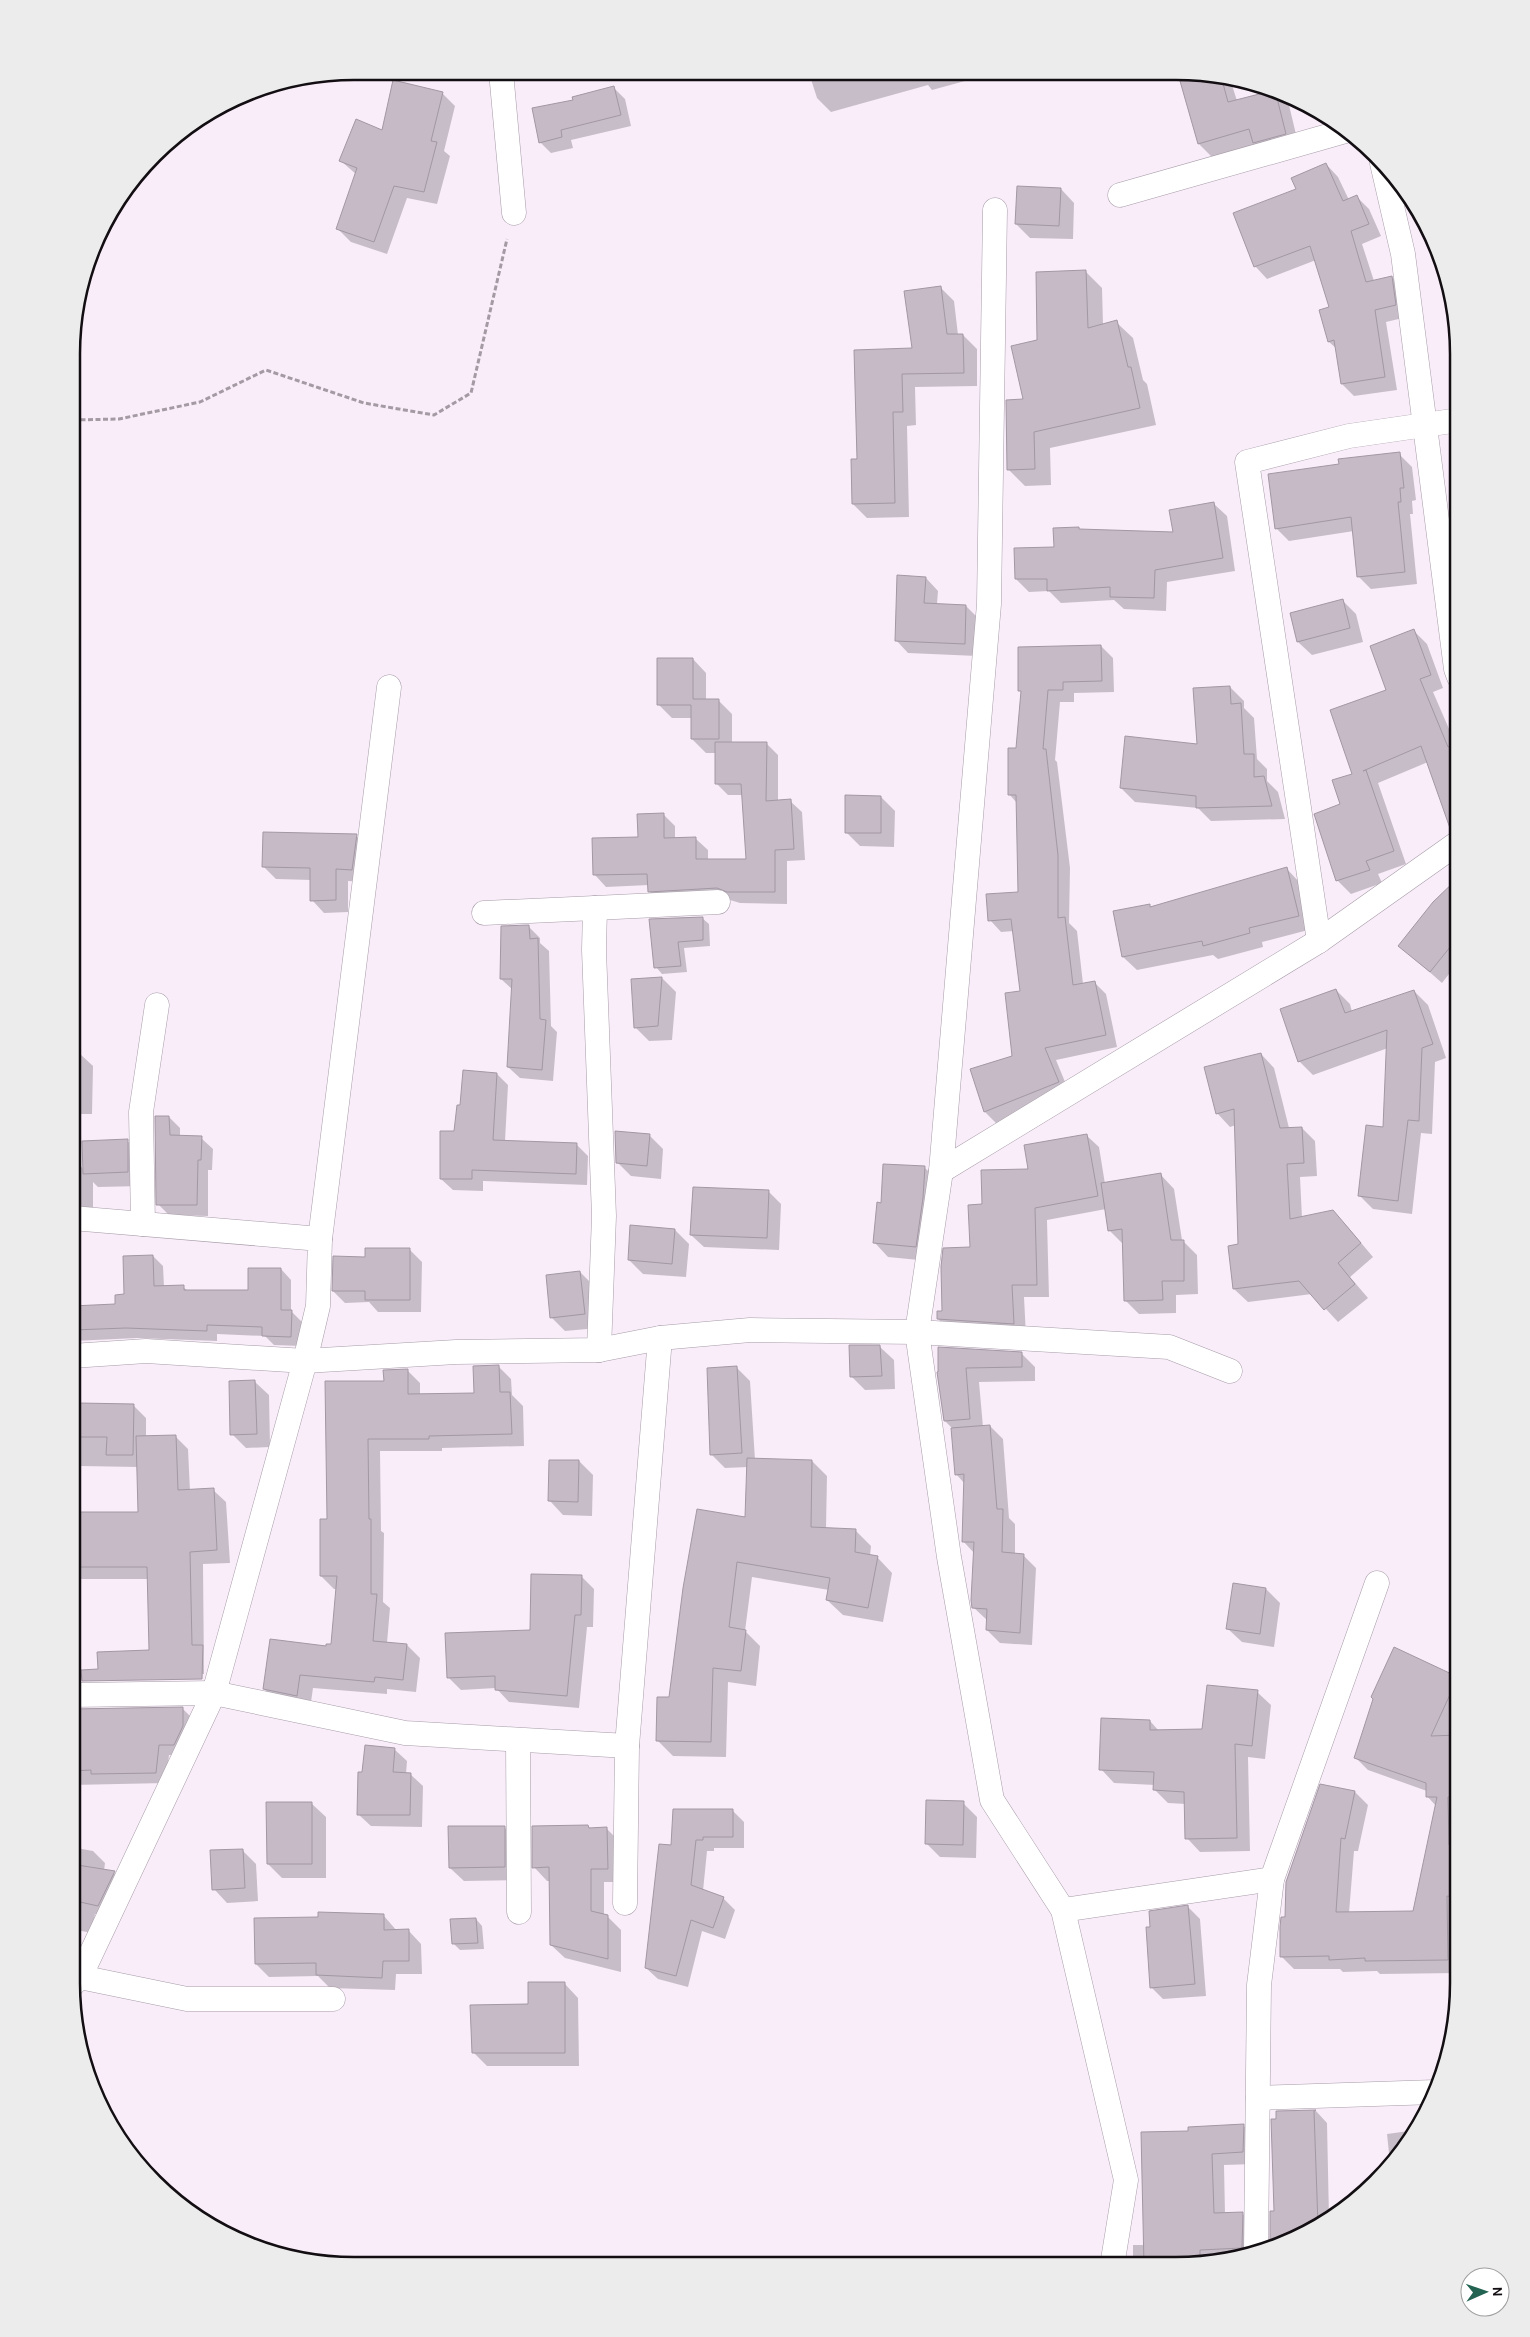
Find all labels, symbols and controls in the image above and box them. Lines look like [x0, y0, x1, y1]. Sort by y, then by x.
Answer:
north arrow [1460, 2267, 1510, 2317]
text: N [1489, 2286, 1506, 2297]

